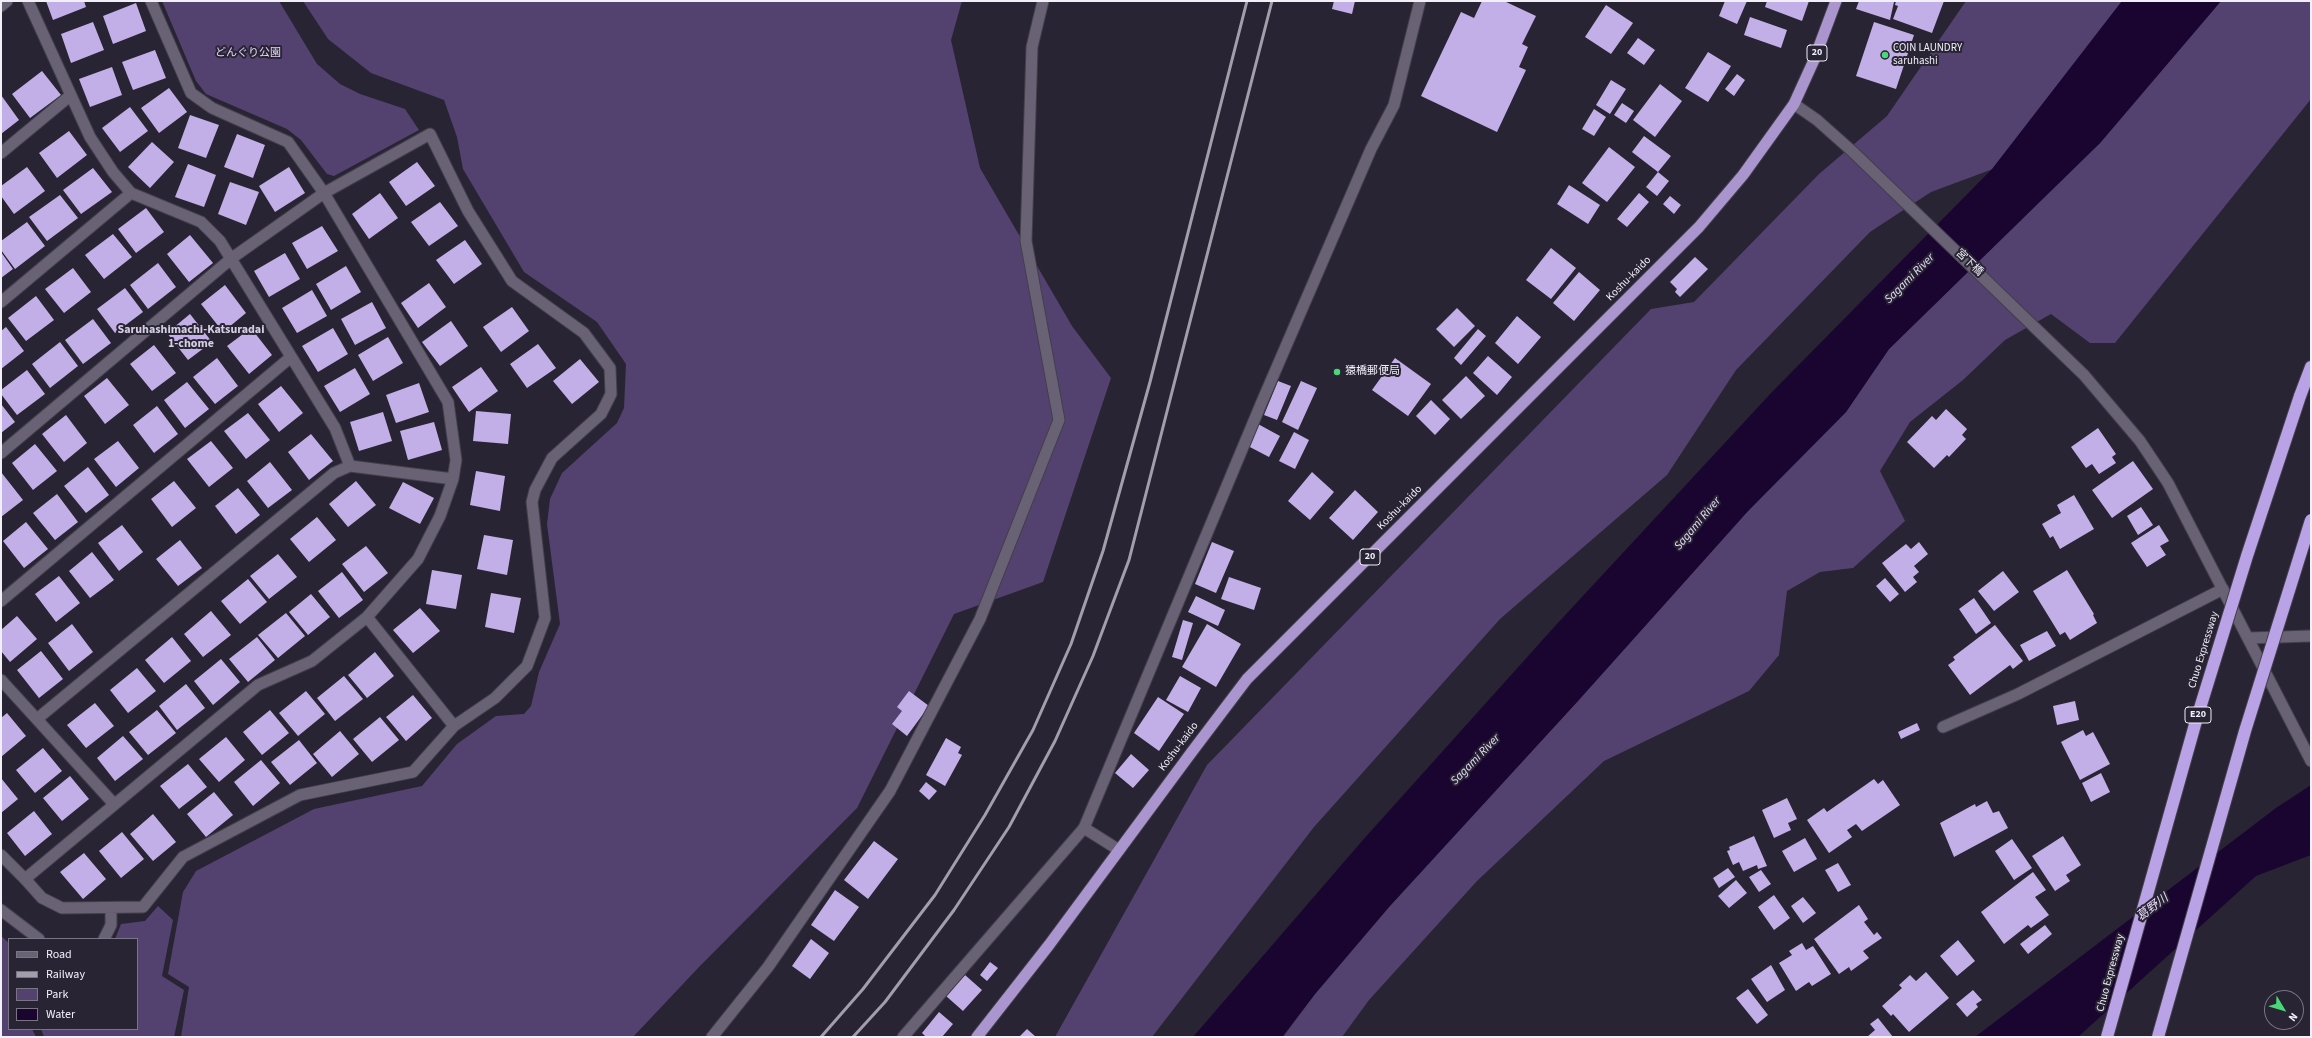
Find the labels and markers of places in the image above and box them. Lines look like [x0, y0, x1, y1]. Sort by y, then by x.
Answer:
place label: COIN LAUNDRY saruhashi [1893, 42, 1962, 68]
marker: COIN LAUNDRY saruhashi [1880, 50, 1890, 60]
place label: 猿橋郵便局 [1345, 365, 1400, 379]
marker: 猿橋郵便局 [1332, 367, 1342, 377]

